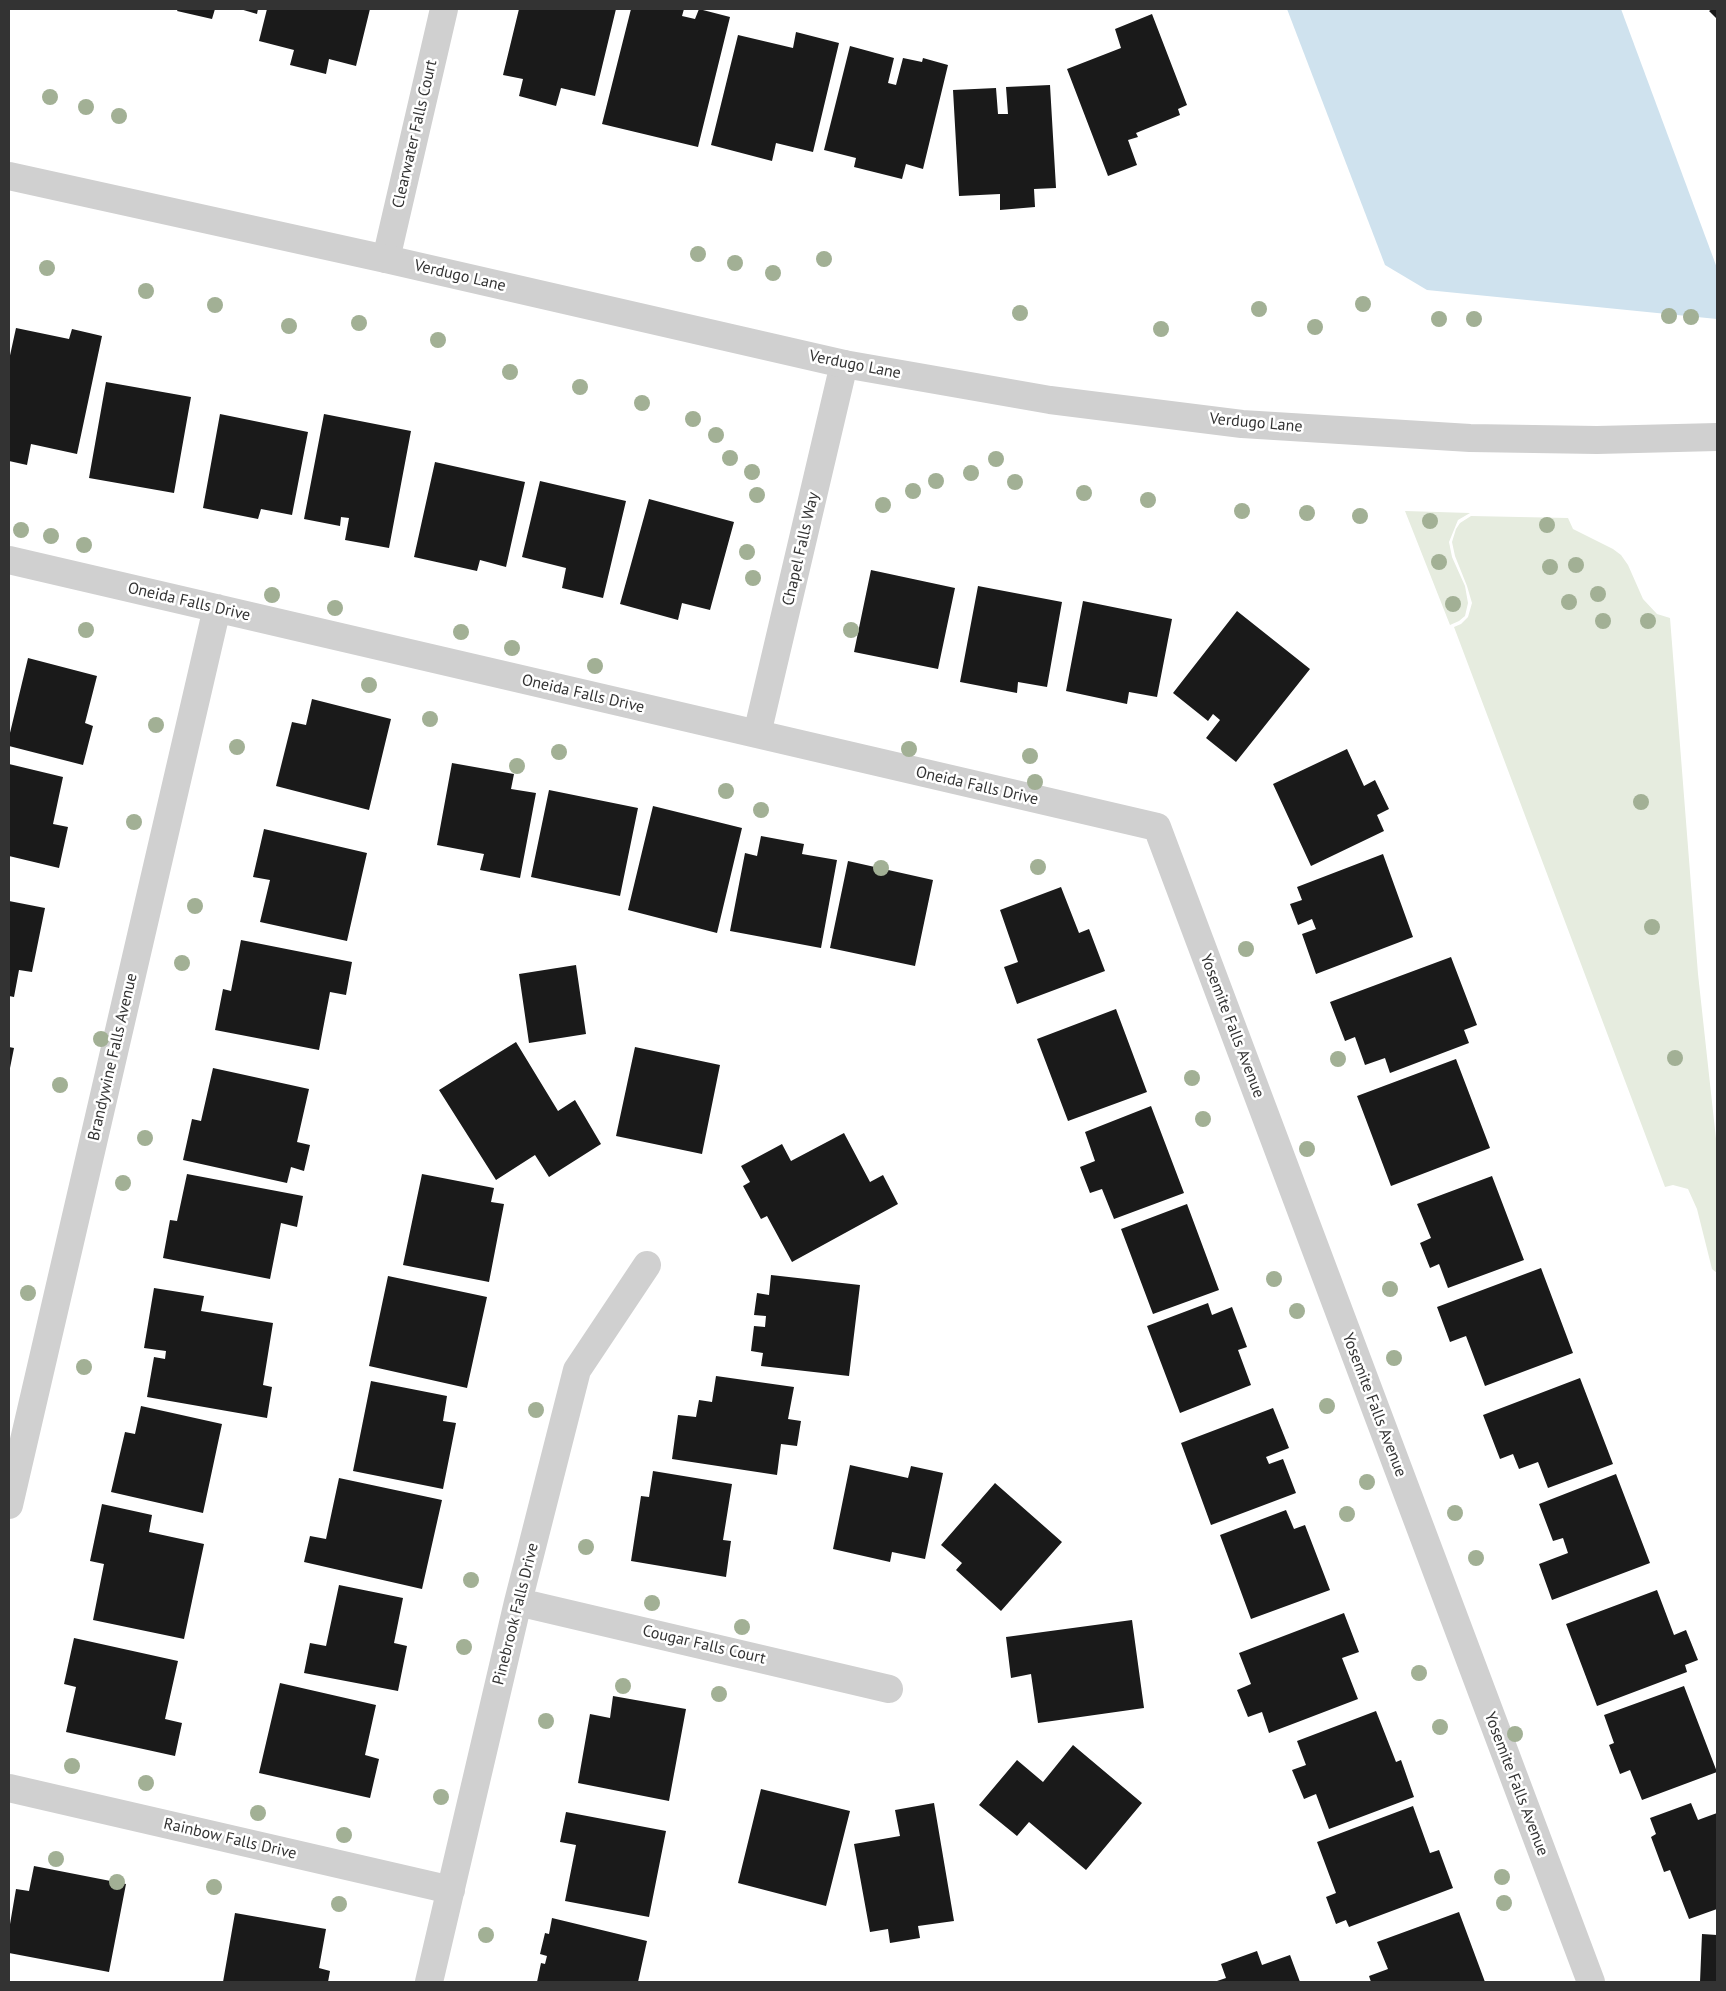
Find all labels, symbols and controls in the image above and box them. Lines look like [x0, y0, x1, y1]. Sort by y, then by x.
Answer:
street label: Clearwater Falls Court [389, 58, 441, 210]
street label: Verdugo Lane [412, 256, 508, 296]
street label: Verdugo Lane [807, 347, 903, 383]
street label: Verdugo Lane [1209, 409, 1303, 437]
street label: Chapel Falls Way [779, 490, 823, 608]
street label: Oneida Falls Drive [126, 579, 252, 625]
street label: Oneida Falls Drive [520, 671, 646, 717]
street label: Oneida Falls Drive [914, 763, 1040, 809]
street label: Yosemite Falls Avenue [1196, 951, 1268, 1101]
street label: Brandywine Falls Avenue [84, 971, 142, 1143]
street label: Yosemite Falls Avenue [1338, 1330, 1410, 1480]
street label: Pinebrook Falls Drive [489, 1541, 543, 1687]
street label: Cougar Falls Court [641, 1622, 767, 1668]
street label: Yosemite Falls Avenue [1480, 1709, 1552, 1859]
street label: Rainbow Falls Drive [162, 1814, 298, 1864]

